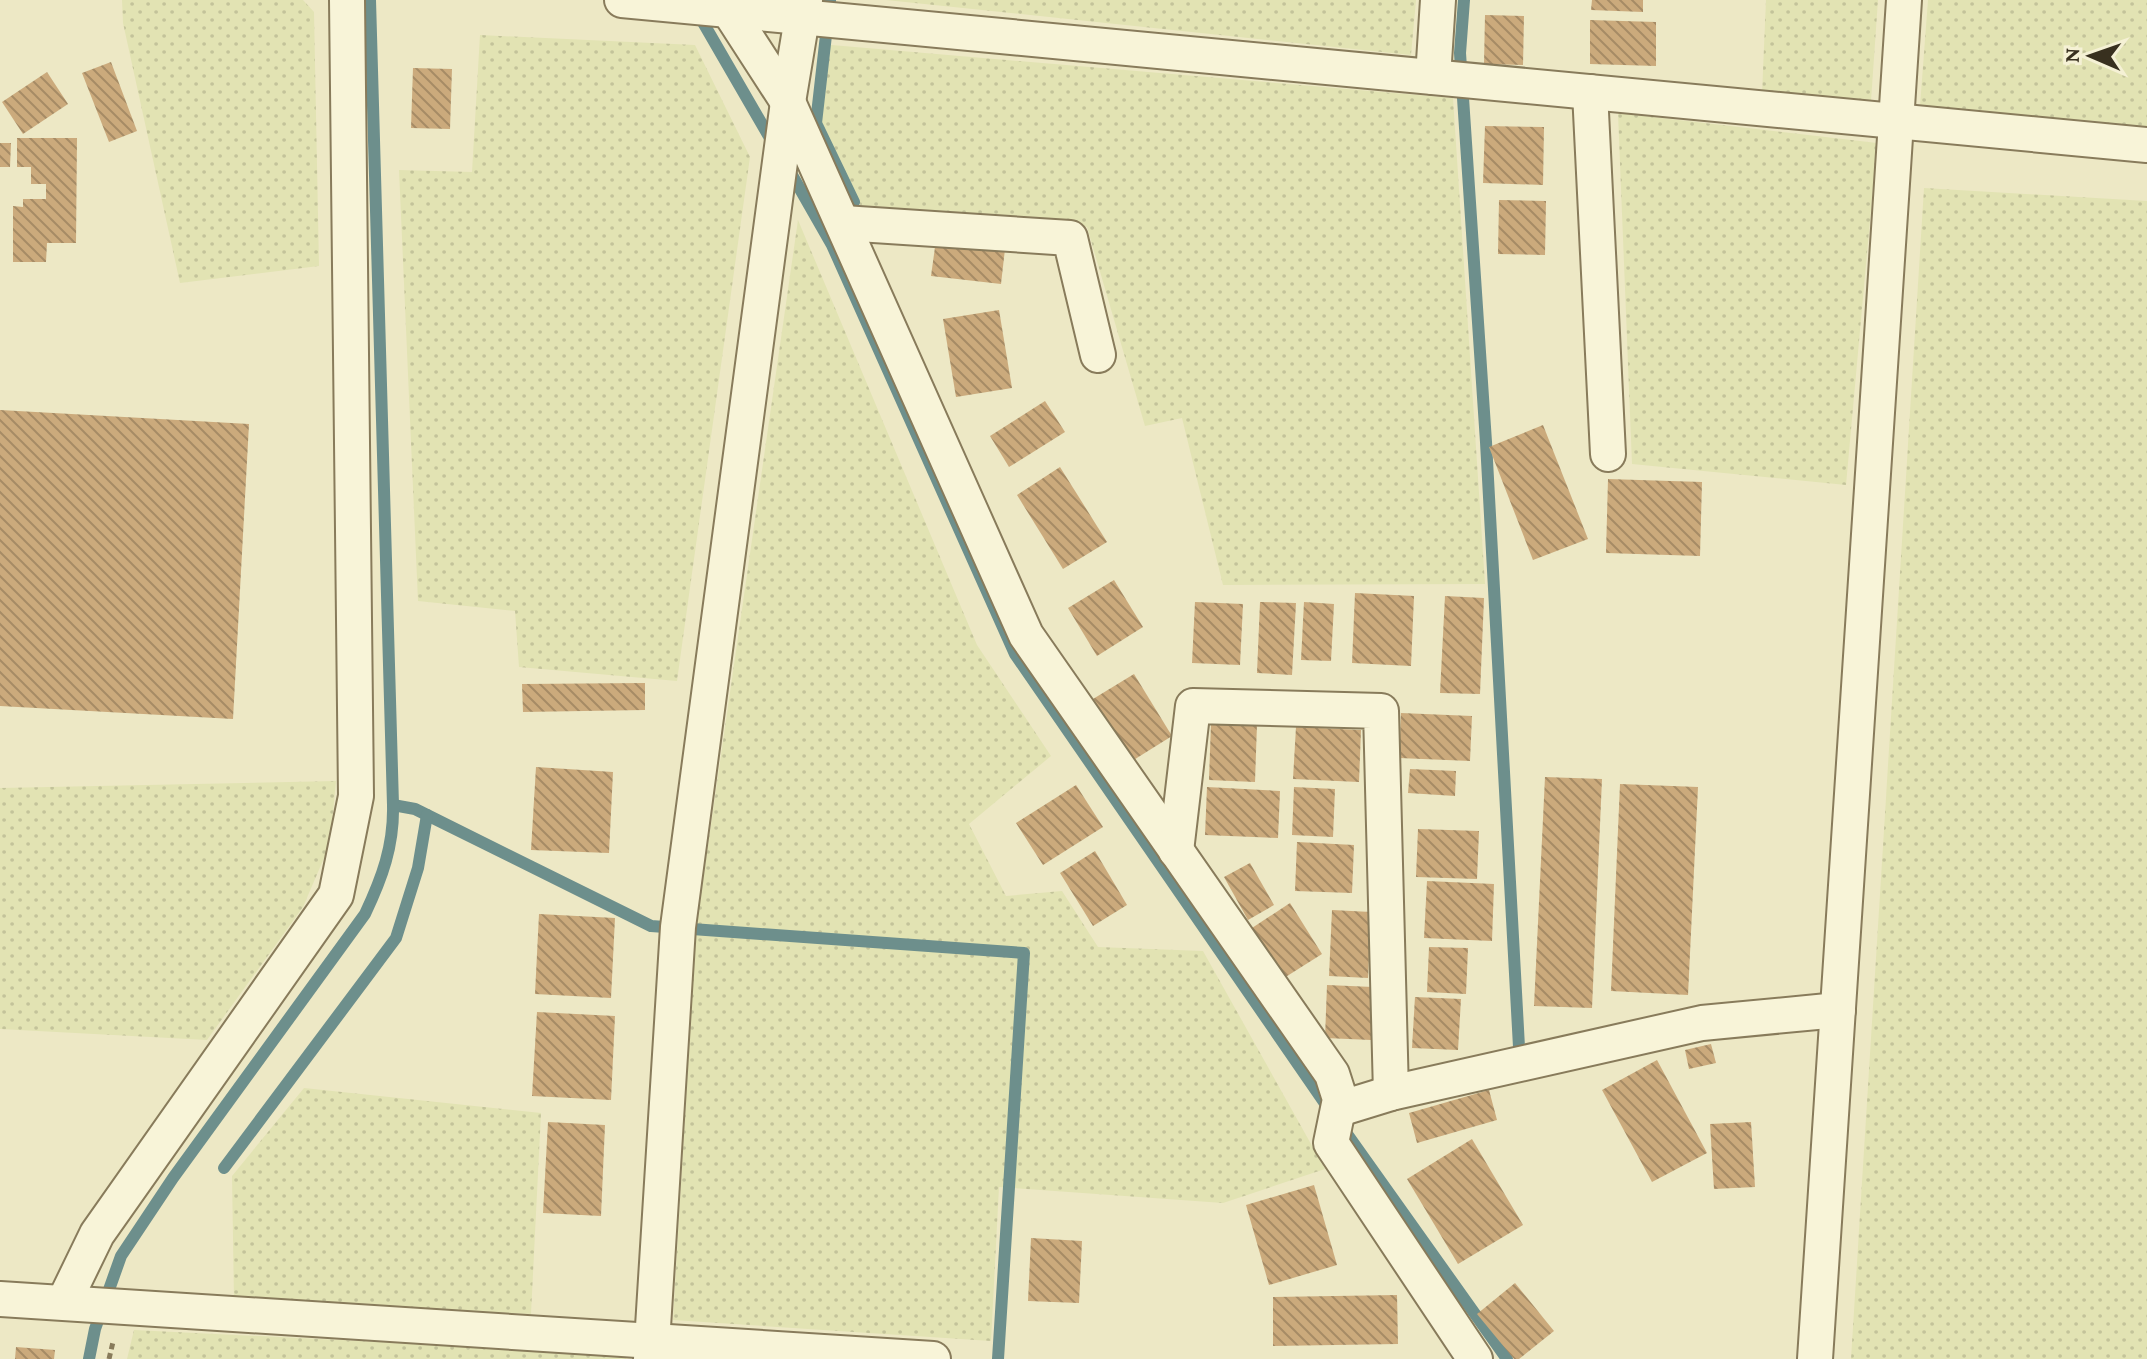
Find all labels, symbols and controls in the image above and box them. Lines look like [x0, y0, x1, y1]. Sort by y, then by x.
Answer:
north arrow [2051, 16, 2131, 96]
text: N [2059, 47, 2084, 63]

